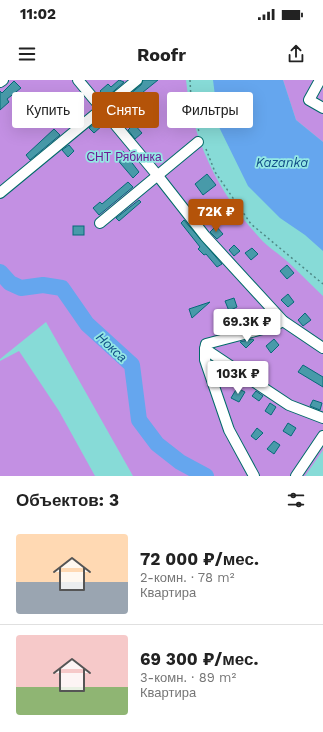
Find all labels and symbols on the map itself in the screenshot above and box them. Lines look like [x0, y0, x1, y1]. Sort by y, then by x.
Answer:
park label: СНТ Рябинка [86, 150, 162, 164]
water label: Kazanka [256, 155, 308, 170]
pin: 72K ₽ [188, 199, 244, 233]
pin: 69.3K ₽ [210, 309, 284, 343]
water label: Нокса [93, 329, 130, 365]
pin: 103K ₽ [205, 361, 271, 395]

